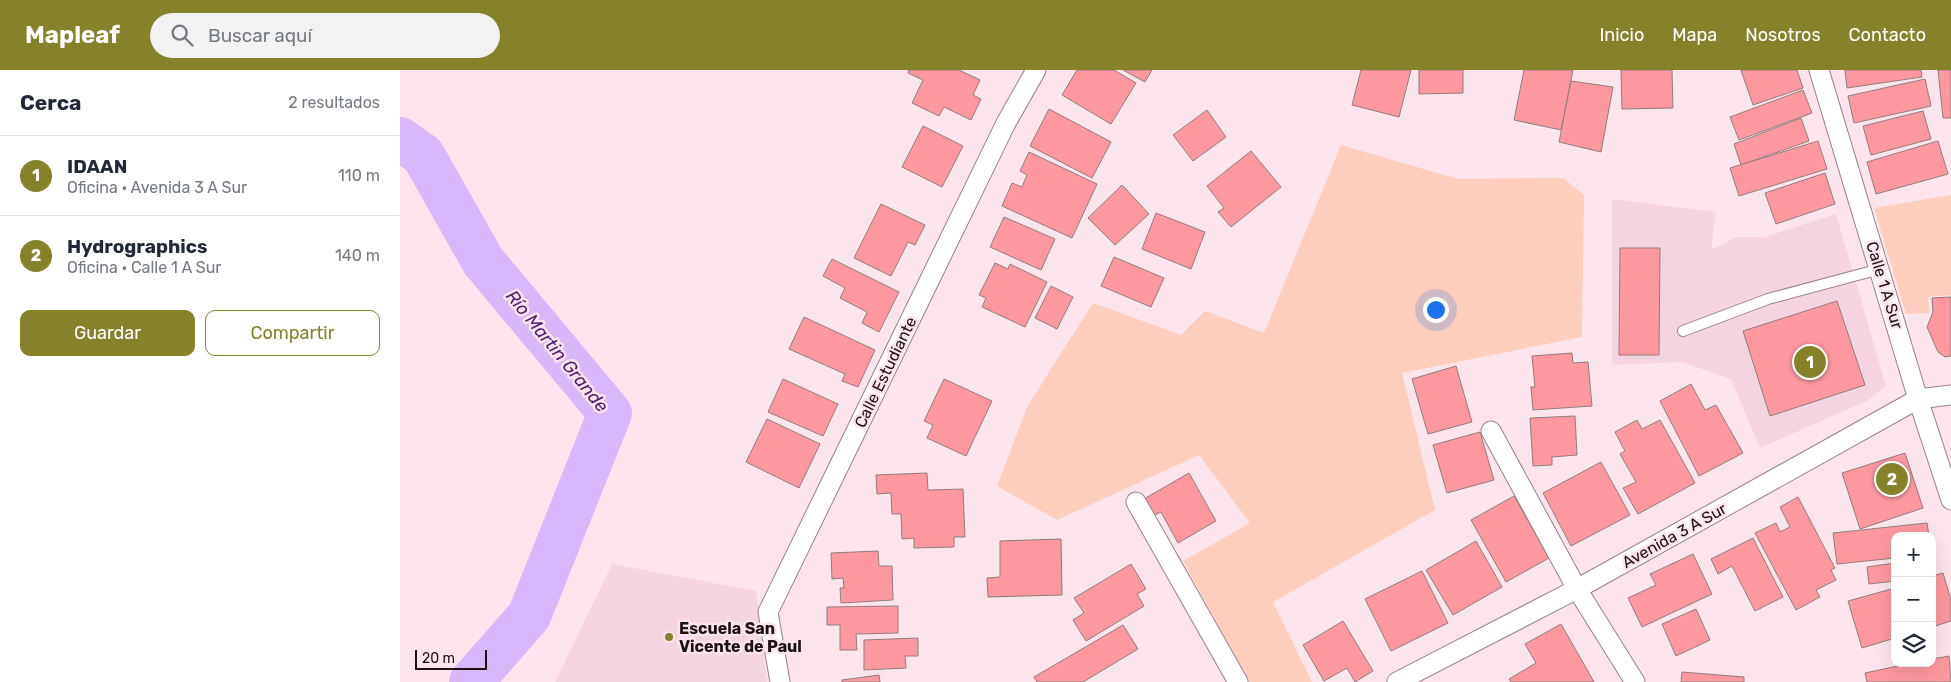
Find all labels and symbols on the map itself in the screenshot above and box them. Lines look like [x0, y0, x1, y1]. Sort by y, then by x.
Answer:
street label: Calle 1 A Sur [1862, 239, 1907, 331]
water label: Río Martin Grande [501, 286, 613, 416]
your location [1423, 297, 1449, 323]
street label: Calle Estudiante [850, 314, 921, 431]
pin: 1 [1794, 343, 1826, 381]
pin: 2 [1876, 460, 1908, 498]
street label: Avenida 3 A Sur [1619, 499, 1730, 572]
place label: Escuela San Vicente de Paul [679, 619, 802, 656]
marker: Escuela San Vicente de Paul [663, 631, 675, 643]
scale bar [415, 647, 488, 670]

